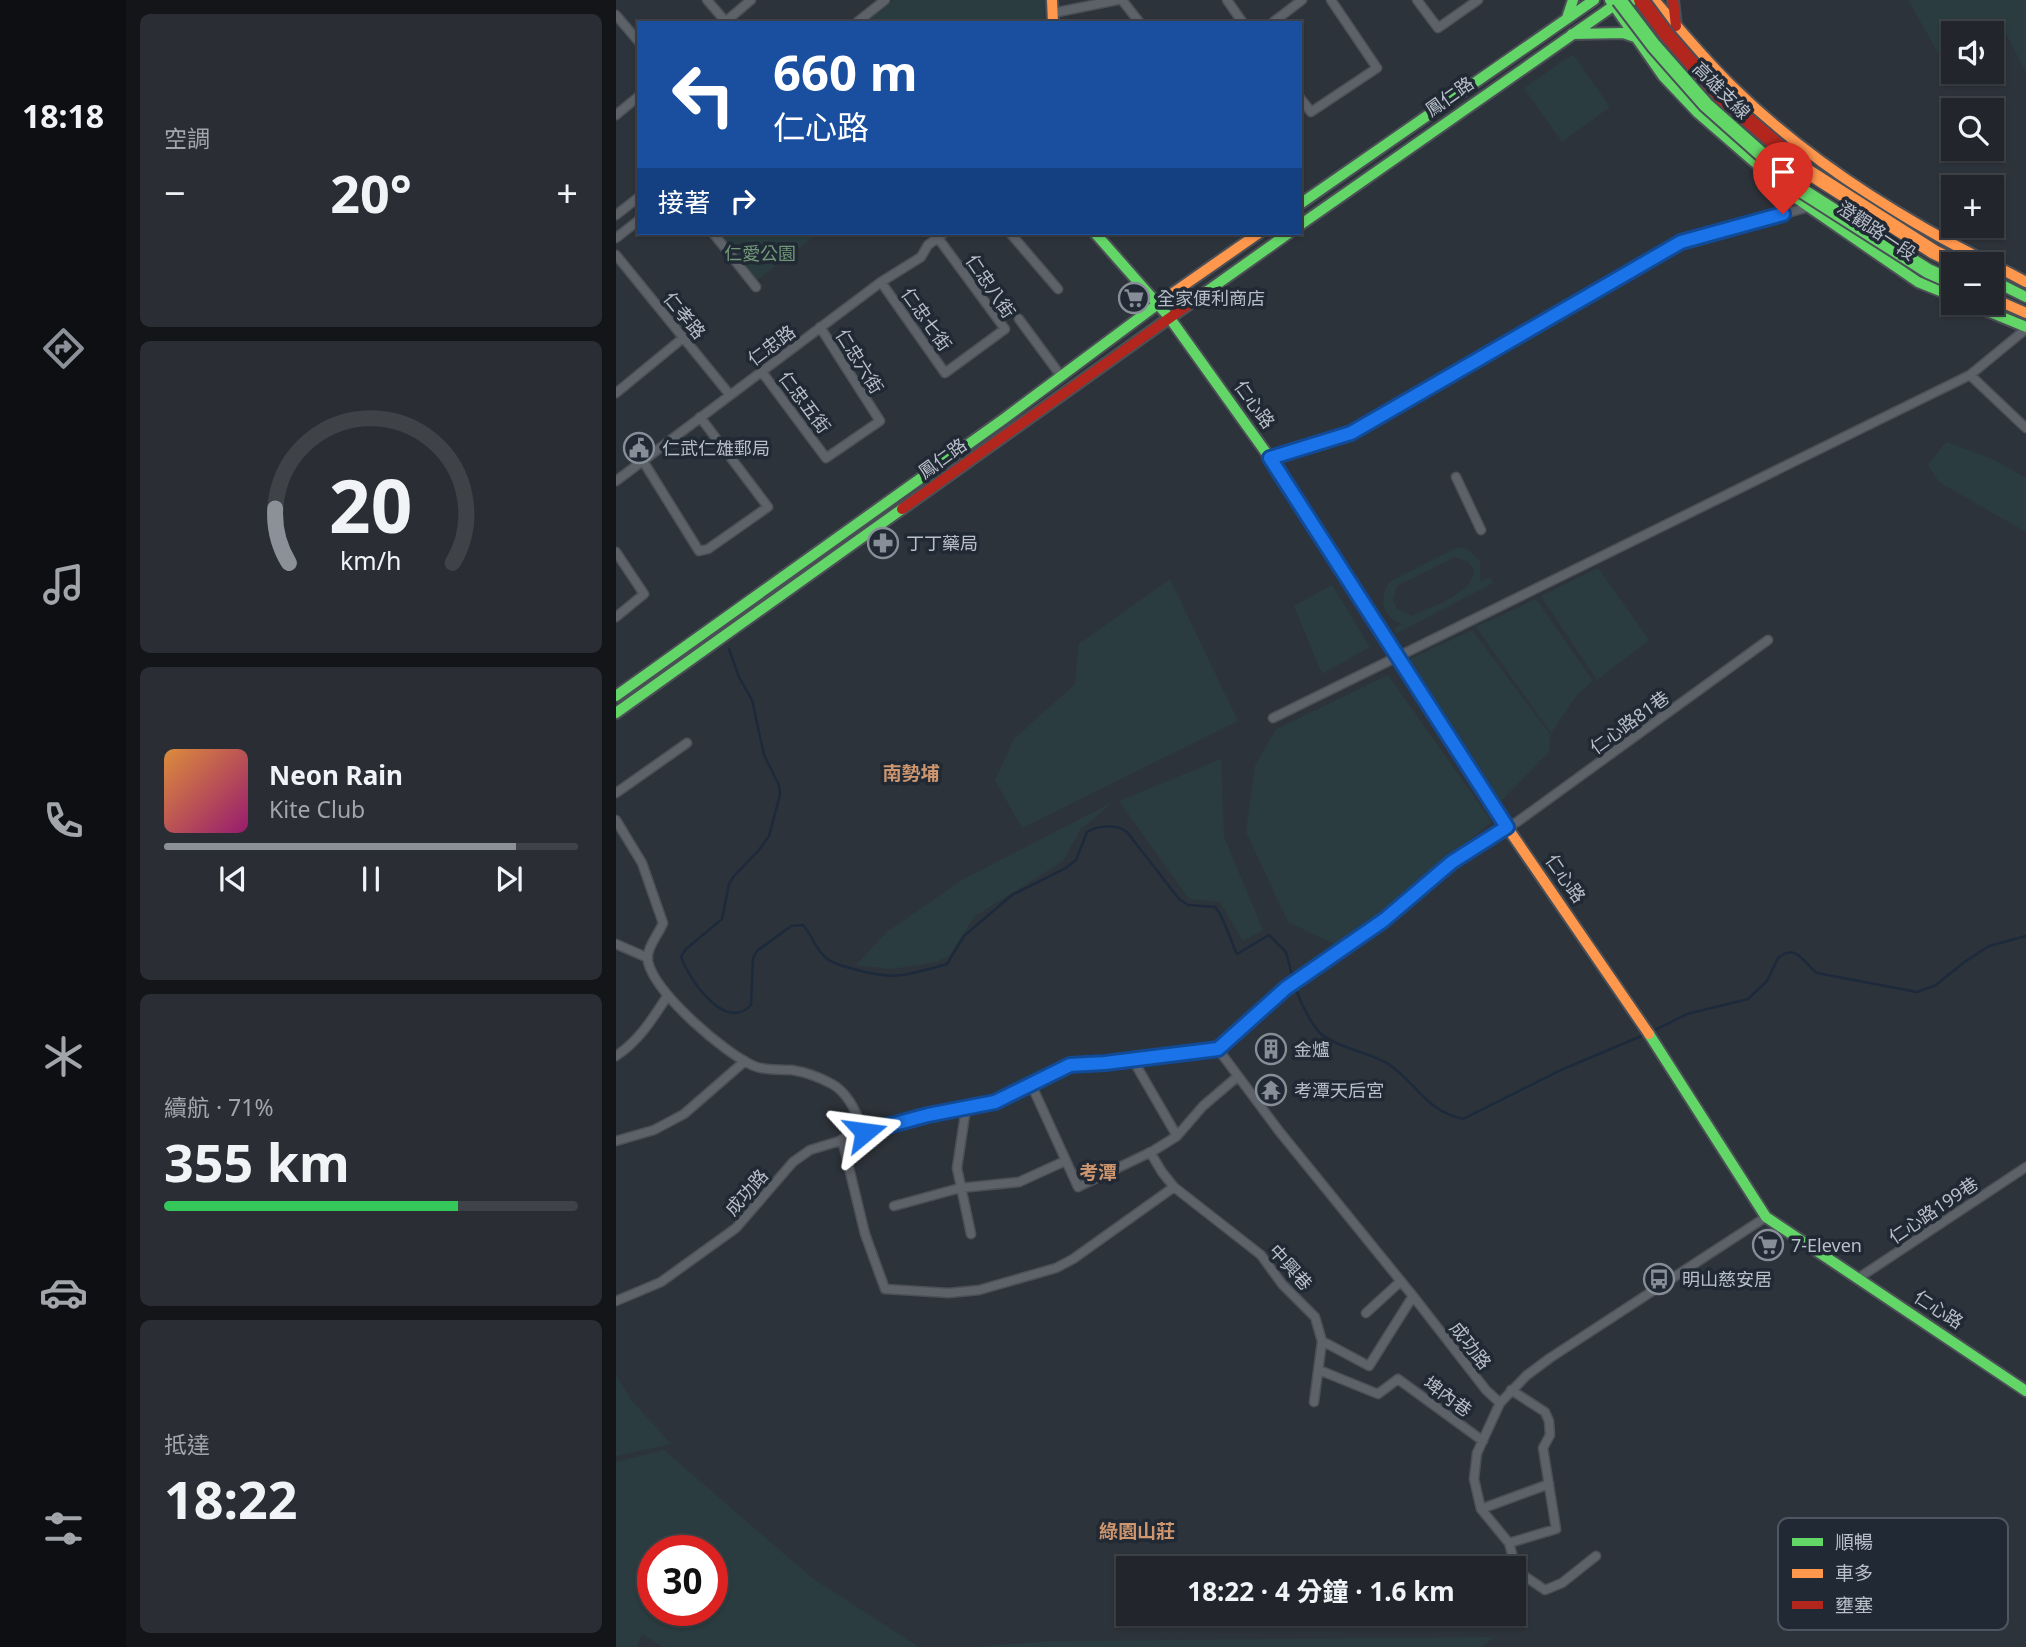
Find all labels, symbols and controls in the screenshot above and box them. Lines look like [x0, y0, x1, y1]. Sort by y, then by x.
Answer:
map controls [1941, 21, 2004, 315]
button: sound [1941, 21, 2004, 84]
text: 660 m [773, 39, 918, 105]
icon: left [658, 49, 749, 140]
street label: 高雄支線 [1688, 56, 1756, 124]
street label: 鳳仁路 [1420, 71, 1478, 121]
text: 18:18 [22, 94, 104, 137]
button: search [1941, 98, 2004, 161]
text: 仁心路 [773, 105, 869, 148]
text: 空調 [164, 122, 210, 154]
pin [1753, 142, 1813, 214]
icon: arrive [1764, 153, 1802, 191]
text: 20° [330, 157, 412, 228]
text: − [164, 166, 186, 218]
text: + [556, 166, 578, 218]
button: + [1941, 175, 2004, 238]
icon: right [724, 182, 762, 220]
text: 接著 [658, 184, 710, 220]
street label: 澄觀路一段 [1833, 195, 1921, 265]
park label: 仁愛公園 [724, 241, 796, 265]
street label: 仁忠八街 [961, 249, 1021, 323]
button: − [1941, 252, 2004, 315]
supermarket icon: 全家便利商店 [1117, 281, 1151, 315]
street label: 仁忠七街 [897, 283, 957, 355]
street label: 仁孝路 [659, 286, 711, 344]
place label: 全家便利商店 [1157, 286, 1265, 310]
street label: 仁忠路 [742, 319, 800, 371]
icon: directions [39, 324, 88, 373]
street label: 仁忠六街 [831, 324, 889, 398]
street label: 仁忠五街 [774, 366, 836, 438]
street label: 仁心路 [1229, 375, 1281, 433]
public building icon: 仁武仁雄郵局 [622, 431, 656, 465]
street label: 鳳仁路 [913, 432, 971, 484]
place label: 仁武仁雄郵局 [662, 436, 770, 460]
text: 20 [329, 455, 413, 554]
pharmacy icon: 丁丁藥局 [866, 526, 900, 560]
place label: 丁丁藥局 [906, 531, 978, 555]
text: km/h [340, 543, 402, 577]
icon: music [39, 560, 88, 609]
street label: 仁心路81巷 [1584, 685, 1674, 759]
text: Neon Rain [269, 757, 403, 793]
district label: 南勢埔 [882, 760, 940, 786]
text: Kite Club [269, 793, 365, 825]
icon: phone [39, 796, 88, 845]
street label: 仁心路 [1541, 849, 1591, 907]
icon: previous [214, 860, 252, 898]
icon: pause [352, 860, 390, 898]
icon: next [490, 860, 528, 898]
icon: climate [39, 1032, 88, 1081]
building icon: 金爐 [1254, 1032, 1288, 1066]
place label: 金爐 [1294, 1037, 1330, 1061]
temple icon: 考潭天后宮 [1254, 1073, 1288, 1107]
place label: 考潭天后宮 [1294, 1078, 1384, 1102]
text: 續航 · 71% [164, 1091, 274, 1123]
position arrow [828, 1095, 902, 1169]
text: 355 km [164, 1126, 350, 1197]
district label: 考潭 [1079, 1159, 1117, 1185]
street label: 成功路 [719, 1164, 773, 1220]
street label: 仁心路199巷 [1884, 1171, 1982, 1249]
supermarket icon: 7-Eleven [1751, 1228, 1785, 1262]
place label: 7-Eleven [1791, 1233, 1862, 1257]
street label: 中興巷 [1264, 1239, 1318, 1295]
bus stop icon: 明山慈安居 [1642, 1262, 1676, 1296]
place label: 明山慈安居 [1682, 1267, 1772, 1291]
icon: car [39, 1268, 88, 1317]
street label: 仁心路 [1910, 1284, 1968, 1334]
street label: 成功路 [1445, 1316, 1497, 1374]
street label: 埤內巷 [1419, 1370, 1477, 1422]
text: 抵達 [164, 1428, 210, 1460]
text: 18:22 [164, 1463, 298, 1534]
icon: filters [39, 1504, 88, 1553]
district label: 綠園山莊 [1099, 1518, 1175, 1544]
legend [1778, 1518, 2008, 1630]
text: 順暢 [1835, 1529, 1873, 1555]
speed limit sign: 30 [637, 1535, 728, 1626]
text: 車多 [1835, 1560, 1873, 1586]
text: 18:22 · 4 分鐘 · 1.6 km [1187, 1573, 1455, 1609]
text: 壅塞 [1835, 1592, 1873, 1618]

